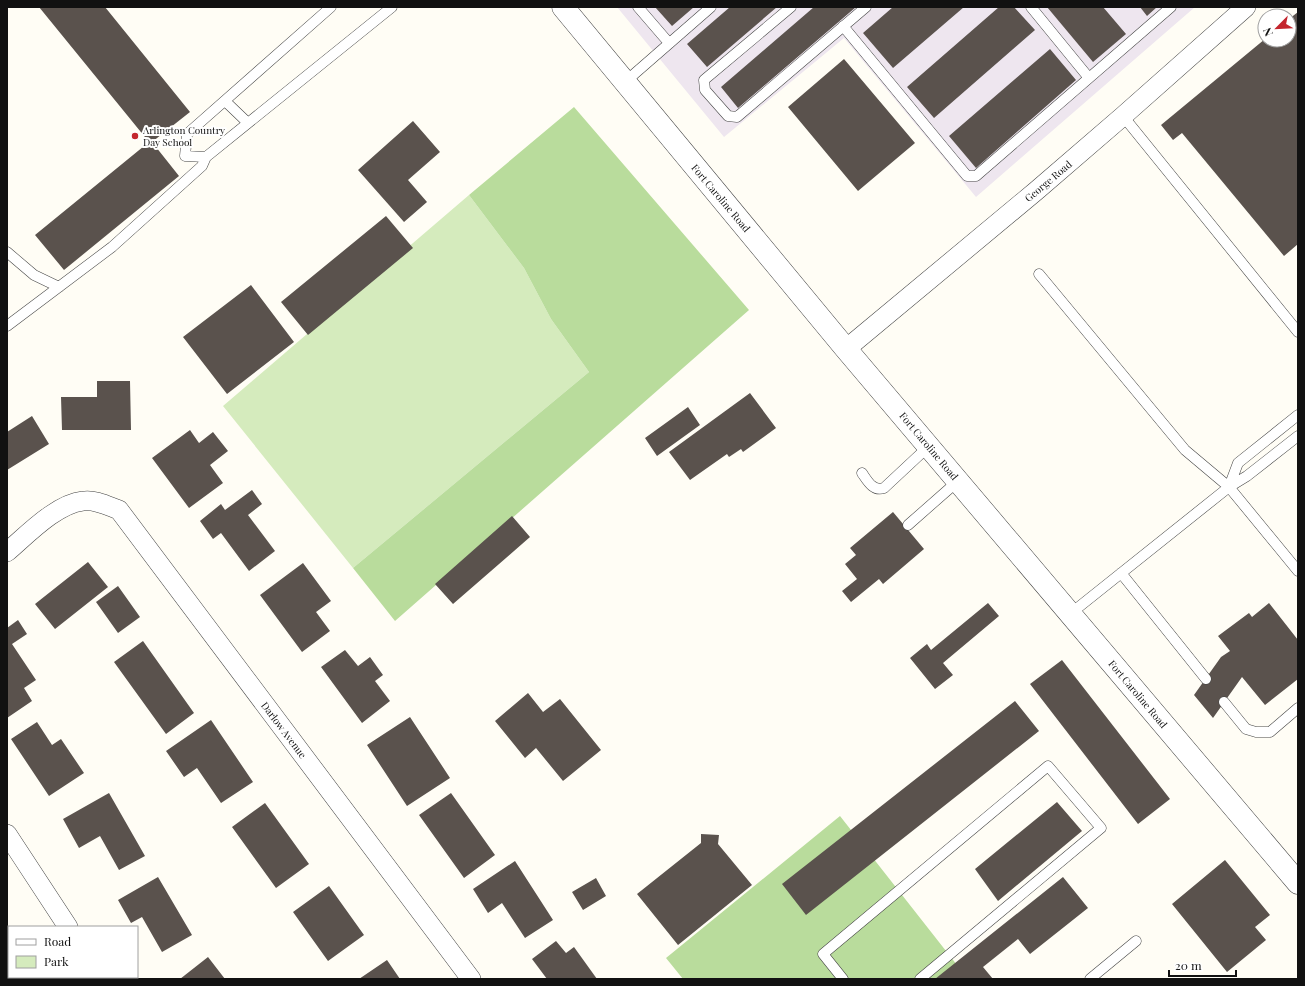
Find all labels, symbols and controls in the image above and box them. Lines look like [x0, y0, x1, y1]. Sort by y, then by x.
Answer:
north arrow [1257, 8, 1297, 48]
text: N [1259, 26, 1276, 39]
place label: Arlington Country Day School [142, 123, 225, 149]
marker: Arlington Country Day School [130, 131, 140, 141]
street label: George Road [1021, 157, 1075, 205]
street label: Fort Caroline Road [688, 161, 754, 235]
street label: Fort Caroline Road [896, 409, 962, 483]
street label: Fort Caroline Road [1105, 657, 1171, 731]
street label: Darlow Avenue [258, 699, 310, 761]
legend [8, 926, 138, 978]
text: Road [44, 933, 71, 949]
scale bar [1169, 952, 1236, 978]
text: Park [44, 953, 69, 969]
text: 20 m [1175, 957, 1202, 973]

